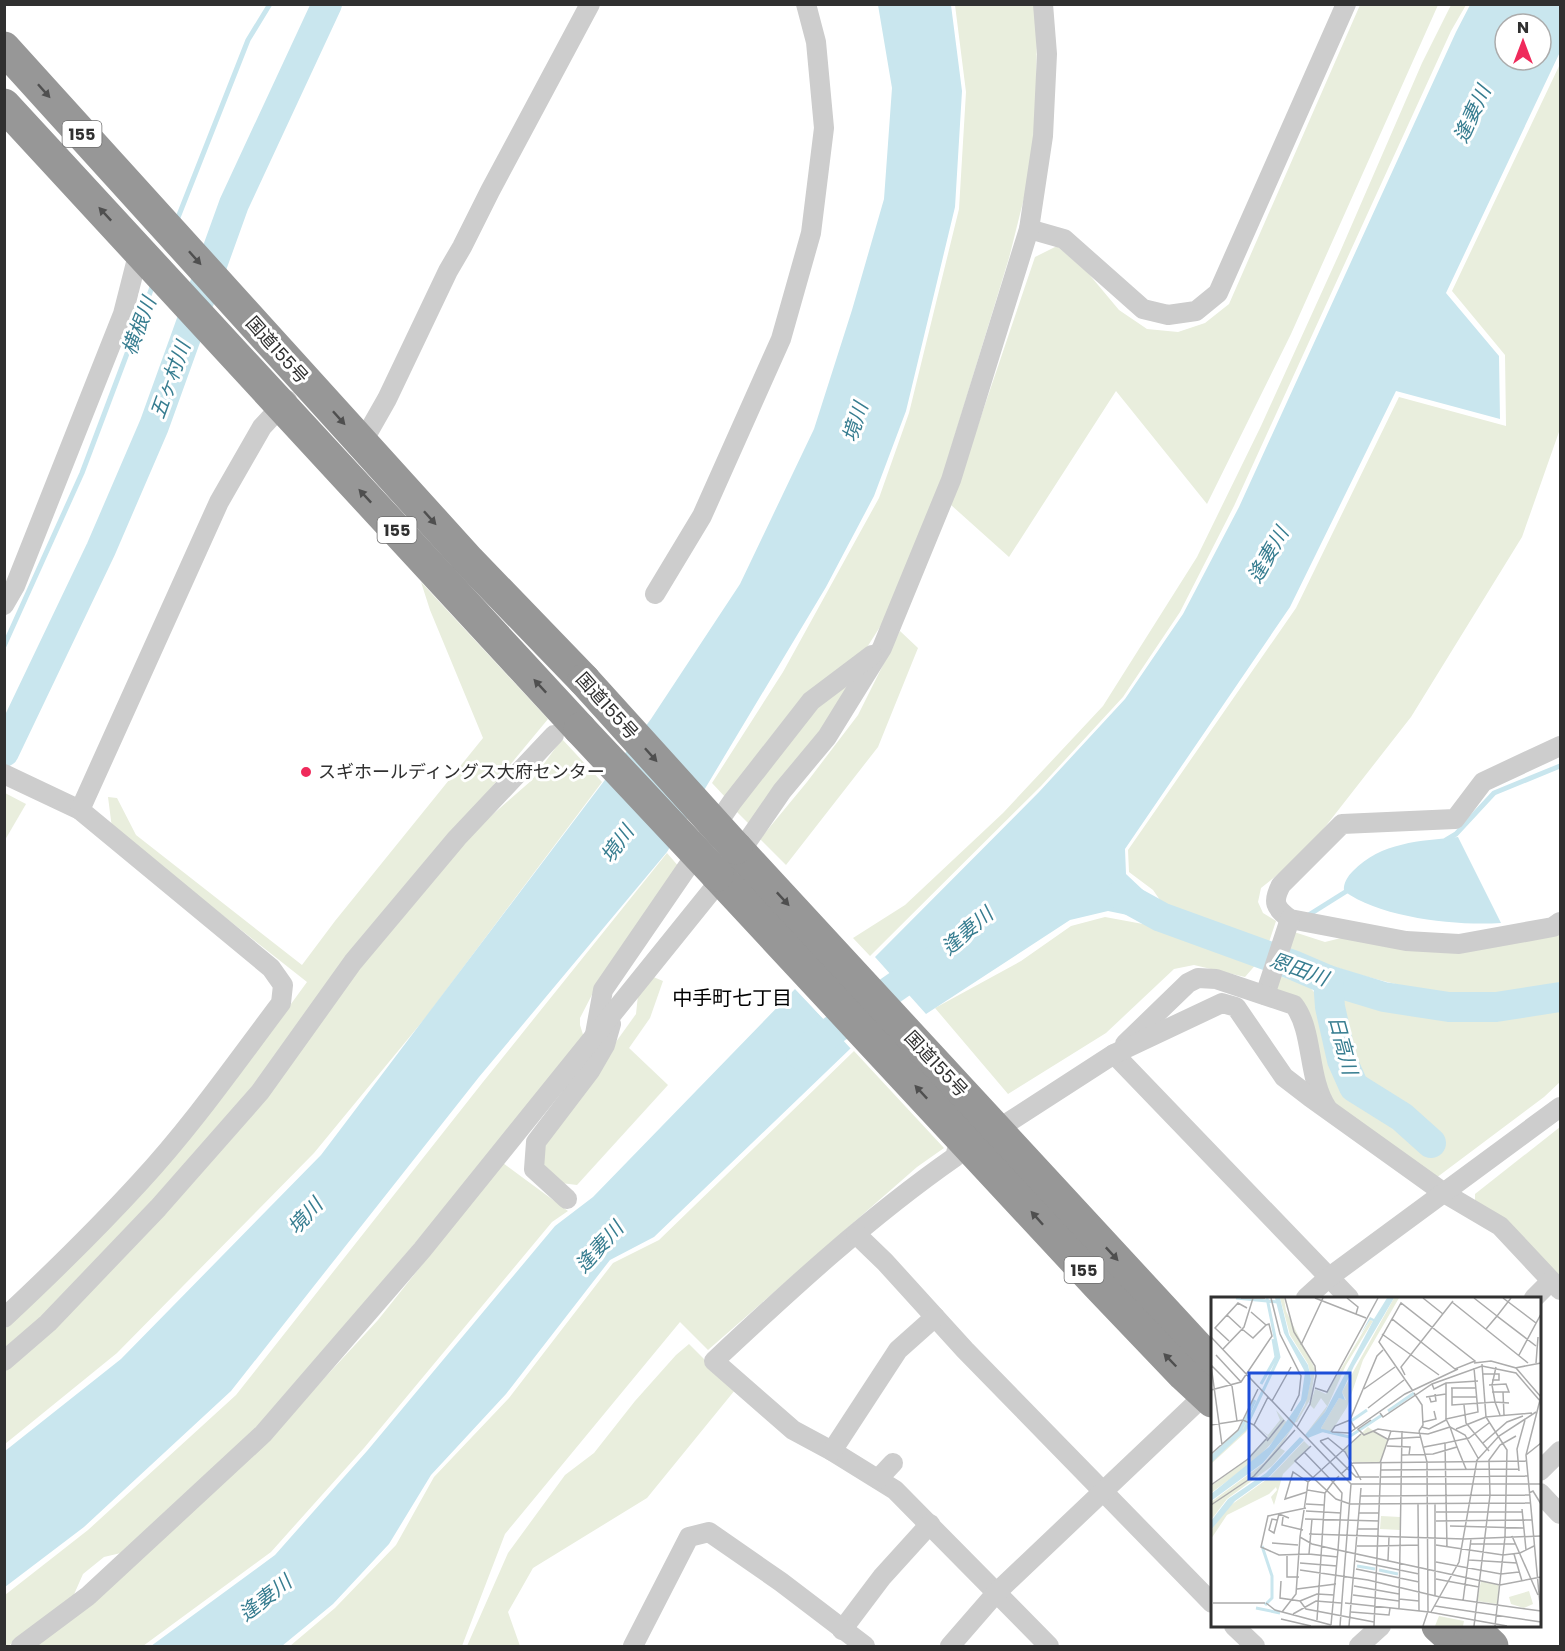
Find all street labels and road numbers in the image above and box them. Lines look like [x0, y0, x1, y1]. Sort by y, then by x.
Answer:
road number: 155 [62, 121, 101, 147]
street label: 国道155号 [241, 311, 314, 389]
road number: 155 [378, 517, 416, 543]
street label: 国道155号 [571, 667, 644, 745]
street label: 国道155号 [899, 1025, 974, 1102]
road number: 155 [1064, 1257, 1104, 1283]

